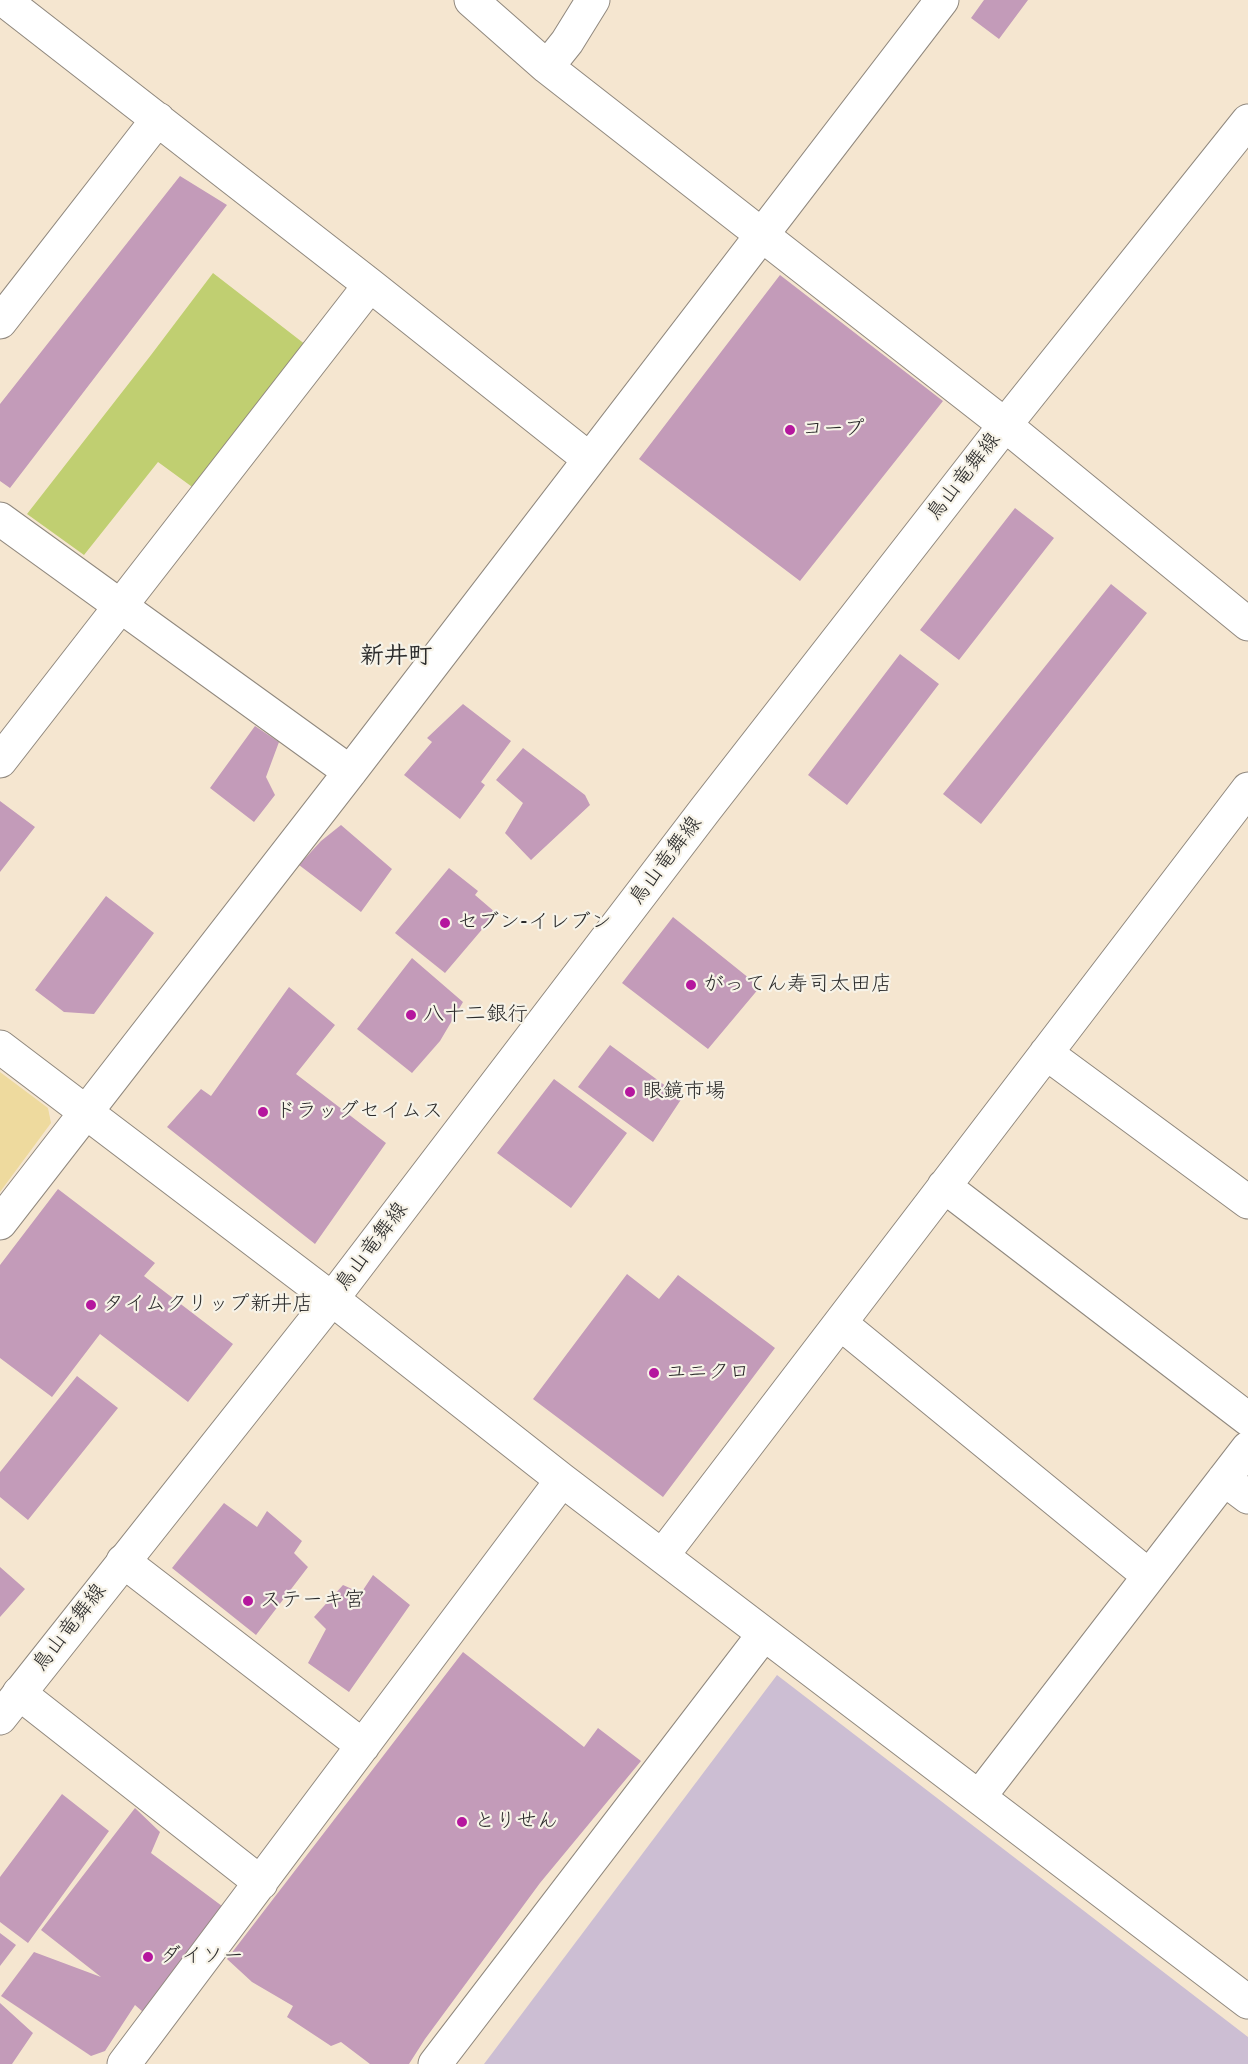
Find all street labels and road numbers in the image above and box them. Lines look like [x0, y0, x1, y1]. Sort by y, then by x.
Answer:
street label: 鳥山竜舞線 [922, 428, 1006, 526]
street label: 鳥山竜舞線 [624, 811, 708, 911]
street label: 鳥山竜舞線 [330, 1197, 414, 1297]
street label: 鳥山竜舞線 [28, 1579, 112, 1677]

